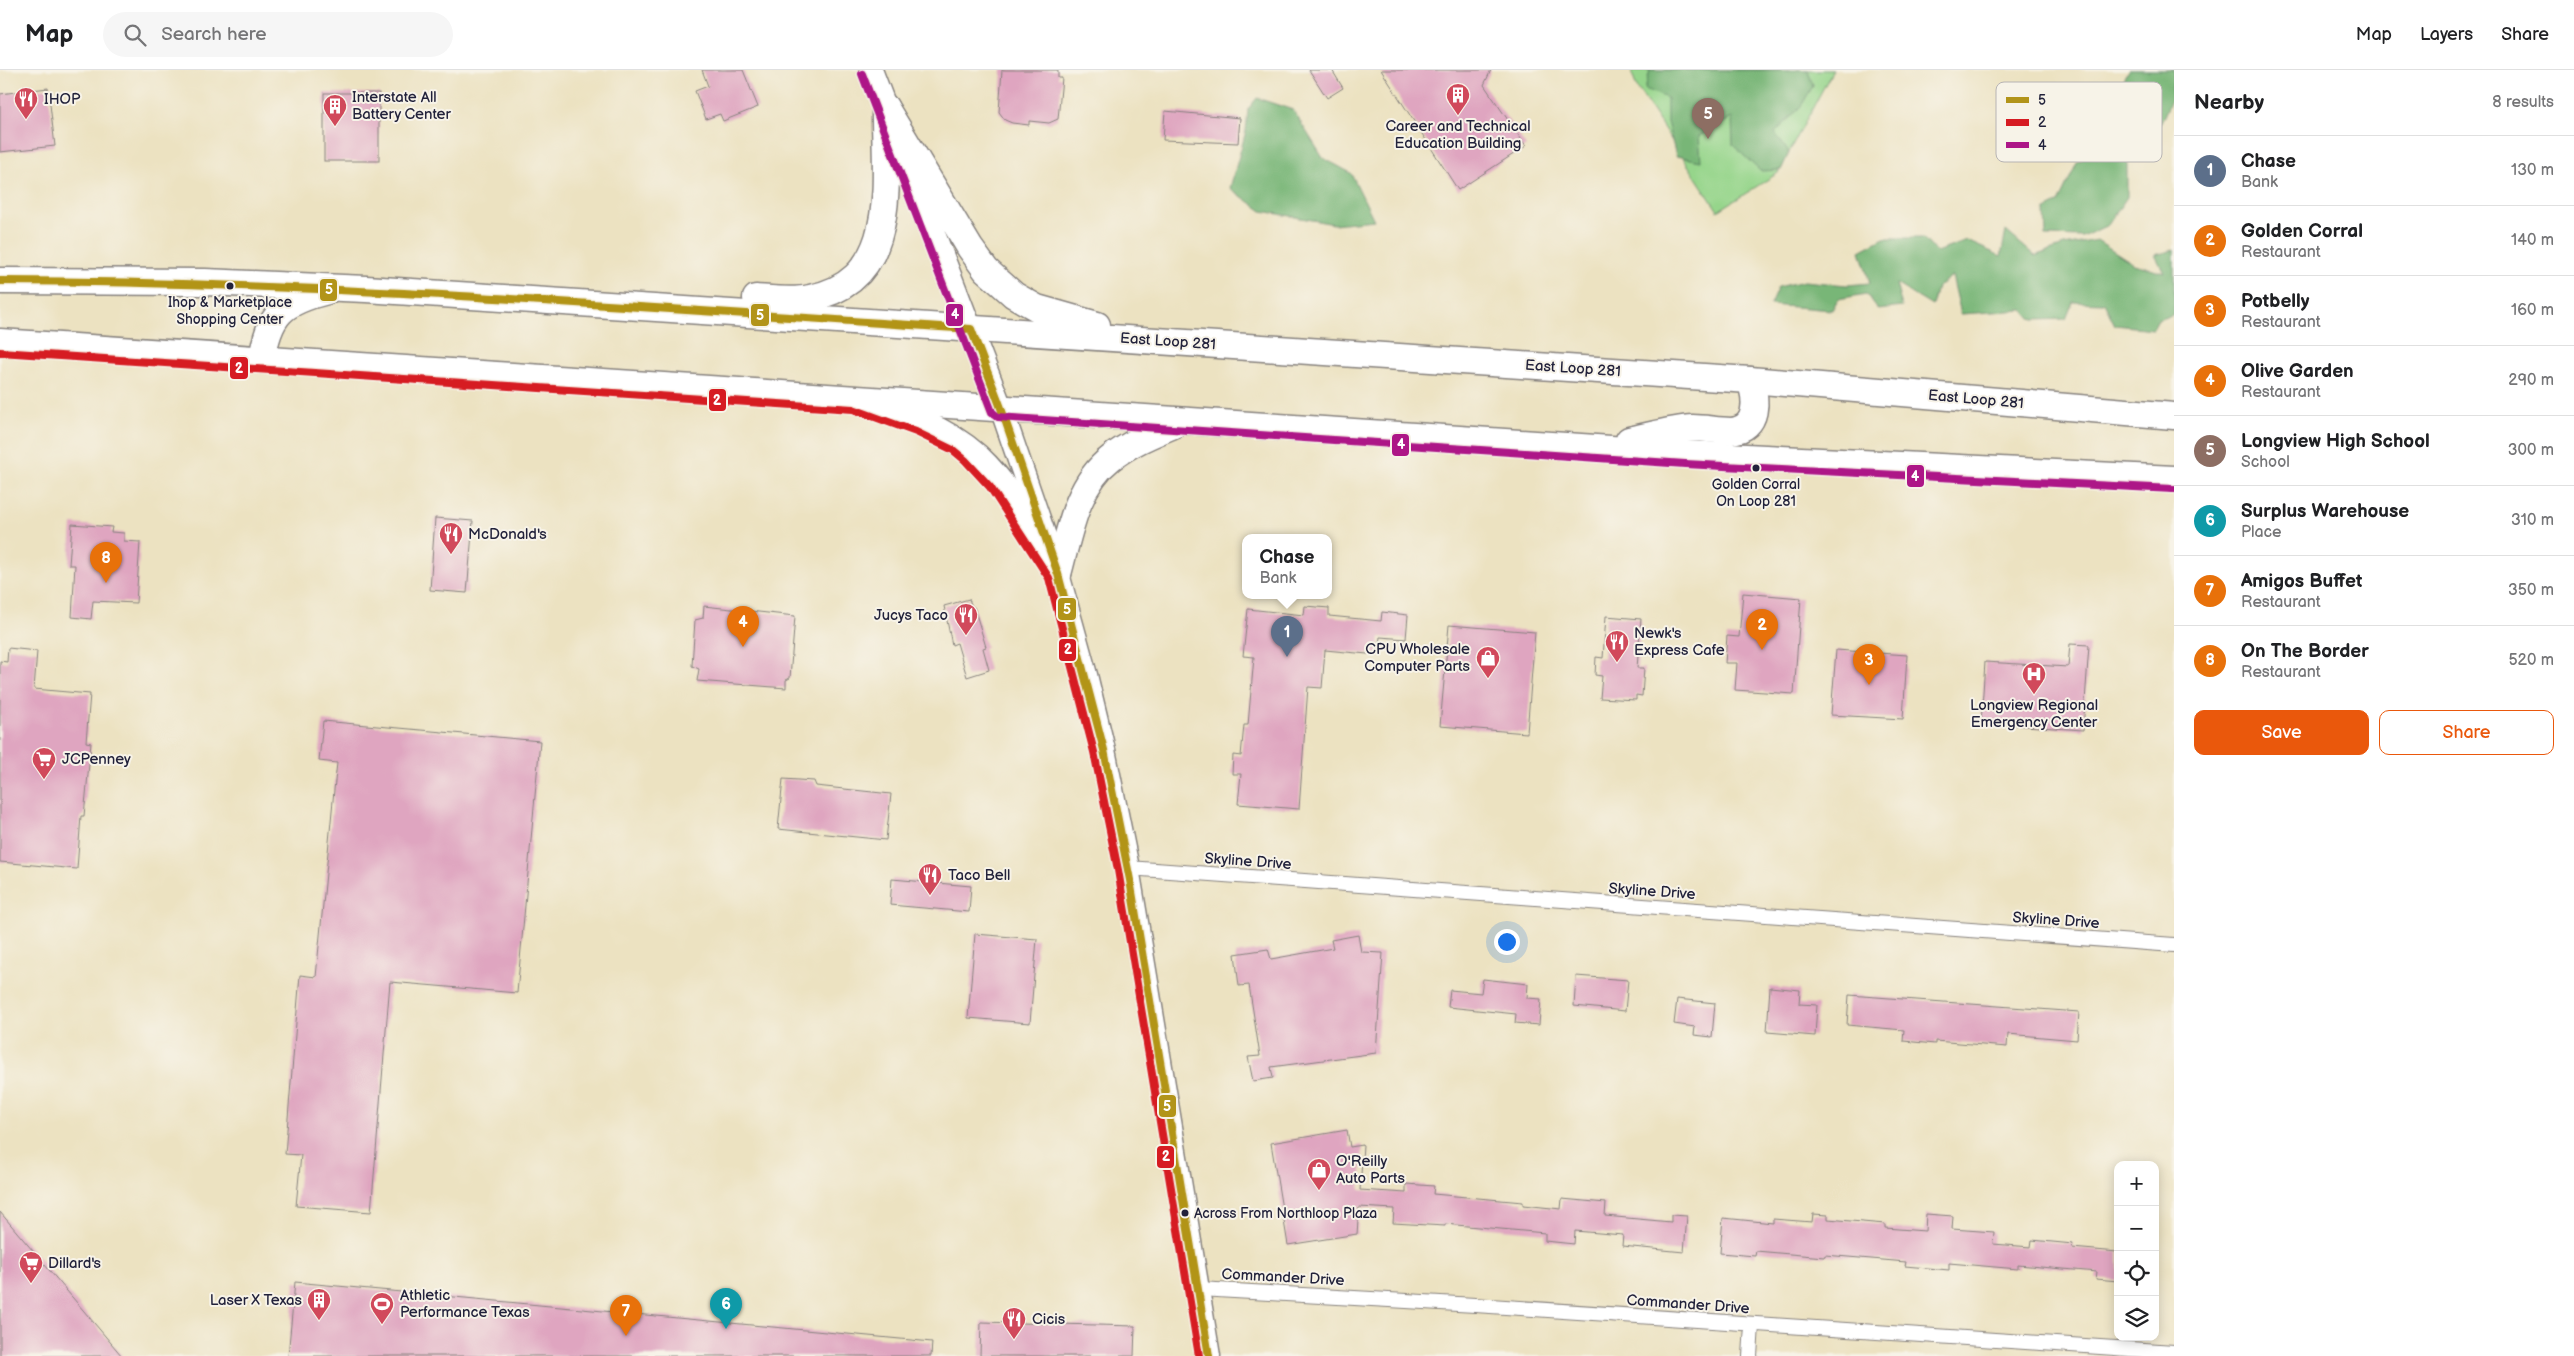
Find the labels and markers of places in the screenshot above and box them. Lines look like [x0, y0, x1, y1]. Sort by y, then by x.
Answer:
building icon: Career and Technical Education Building [1445, 82, 1471, 116]
restaurant icon: IHOP [13, 86, 39, 120]
place label: Interstate All Battery Center [352, 88, 452, 124]
place label: IHOP [44, 90, 81, 109]
building icon: Interstate All Battery Center [322, 93, 348, 127]
pin: 5 [1692, 98, 1724, 139]
place label: Career and Technical Education Building [1385, 117, 1531, 153]
marker: Ihop & Marketplace Shopping Center [225, 281, 235, 291]
place label: Ihop & Marketplace Shopping Center [168, 294, 292, 328]
marker: Golden Corral On Loop 281 [1751, 463, 1761, 473]
place label: Golden Corral On Loop 281 [1712, 476, 1800, 510]
restaurant icon: McDonald's [438, 521, 464, 555]
place label: McDonald's [468, 525, 547, 544]
pin: 8 [90, 542, 122, 583]
restaurant icon: Jucys Taco [953, 602, 979, 636]
pin: 4 [727, 606, 759, 647]
place label: Jucys Taco [874, 606, 948, 625]
pin: 2 [1746, 609, 1778, 650]
pin: 1 [1271, 616, 1303, 657]
place label: Newk's Express Cafe [1634, 624, 1725, 660]
restaurant icon: Newk's Express Cafe [1604, 629, 1630, 663]
place label: CPU Wholesale Computer Parts [1364, 640, 1471, 676]
pin: 3 [1853, 644, 1885, 685]
shop icon: CPU Wholesale Computer Parts [1475, 645, 1501, 679]
hospital icon: Longview Regional Emergency Center [2021, 661, 2047, 695]
place label: Longview Regional Emergency Center [1970, 696, 2098, 732]
supermarket icon: JCPenney [31, 746, 57, 780]
place label: JCPenney [62, 750, 131, 769]
restaurant icon: Taco Bell [917, 862, 943, 896]
place label: Taco Bell [948, 866, 1010, 885]
place label: O'Reilly Auto Parts [1336, 1152, 1405, 1188]
shop icon: O'Reilly Auto Parts [1306, 1157, 1332, 1191]
place label: Across From Northloop Plaza [1194, 1205, 1377, 1222]
marker: Across From Northloop Plaza [1180, 1208, 1190, 1218]
supermarket icon: Dillard's [18, 1250, 44, 1284]
place label: Dillard's [48, 1254, 102, 1273]
place label: Athletic Performance Texas [400, 1286, 530, 1322]
building icon: Laser X Texas [306, 1287, 332, 1321]
pin: 6 [710, 1288, 742, 1329]
place label: Laser X Texas [210, 1291, 303, 1310]
sports icon: Athletic Performance Texas [369, 1291, 395, 1325]
pin: 7 [610, 1295, 642, 1336]
restaurant icon: Cicis [1001, 1306, 1027, 1340]
place label: Cicis [1032, 1310, 1066, 1329]

